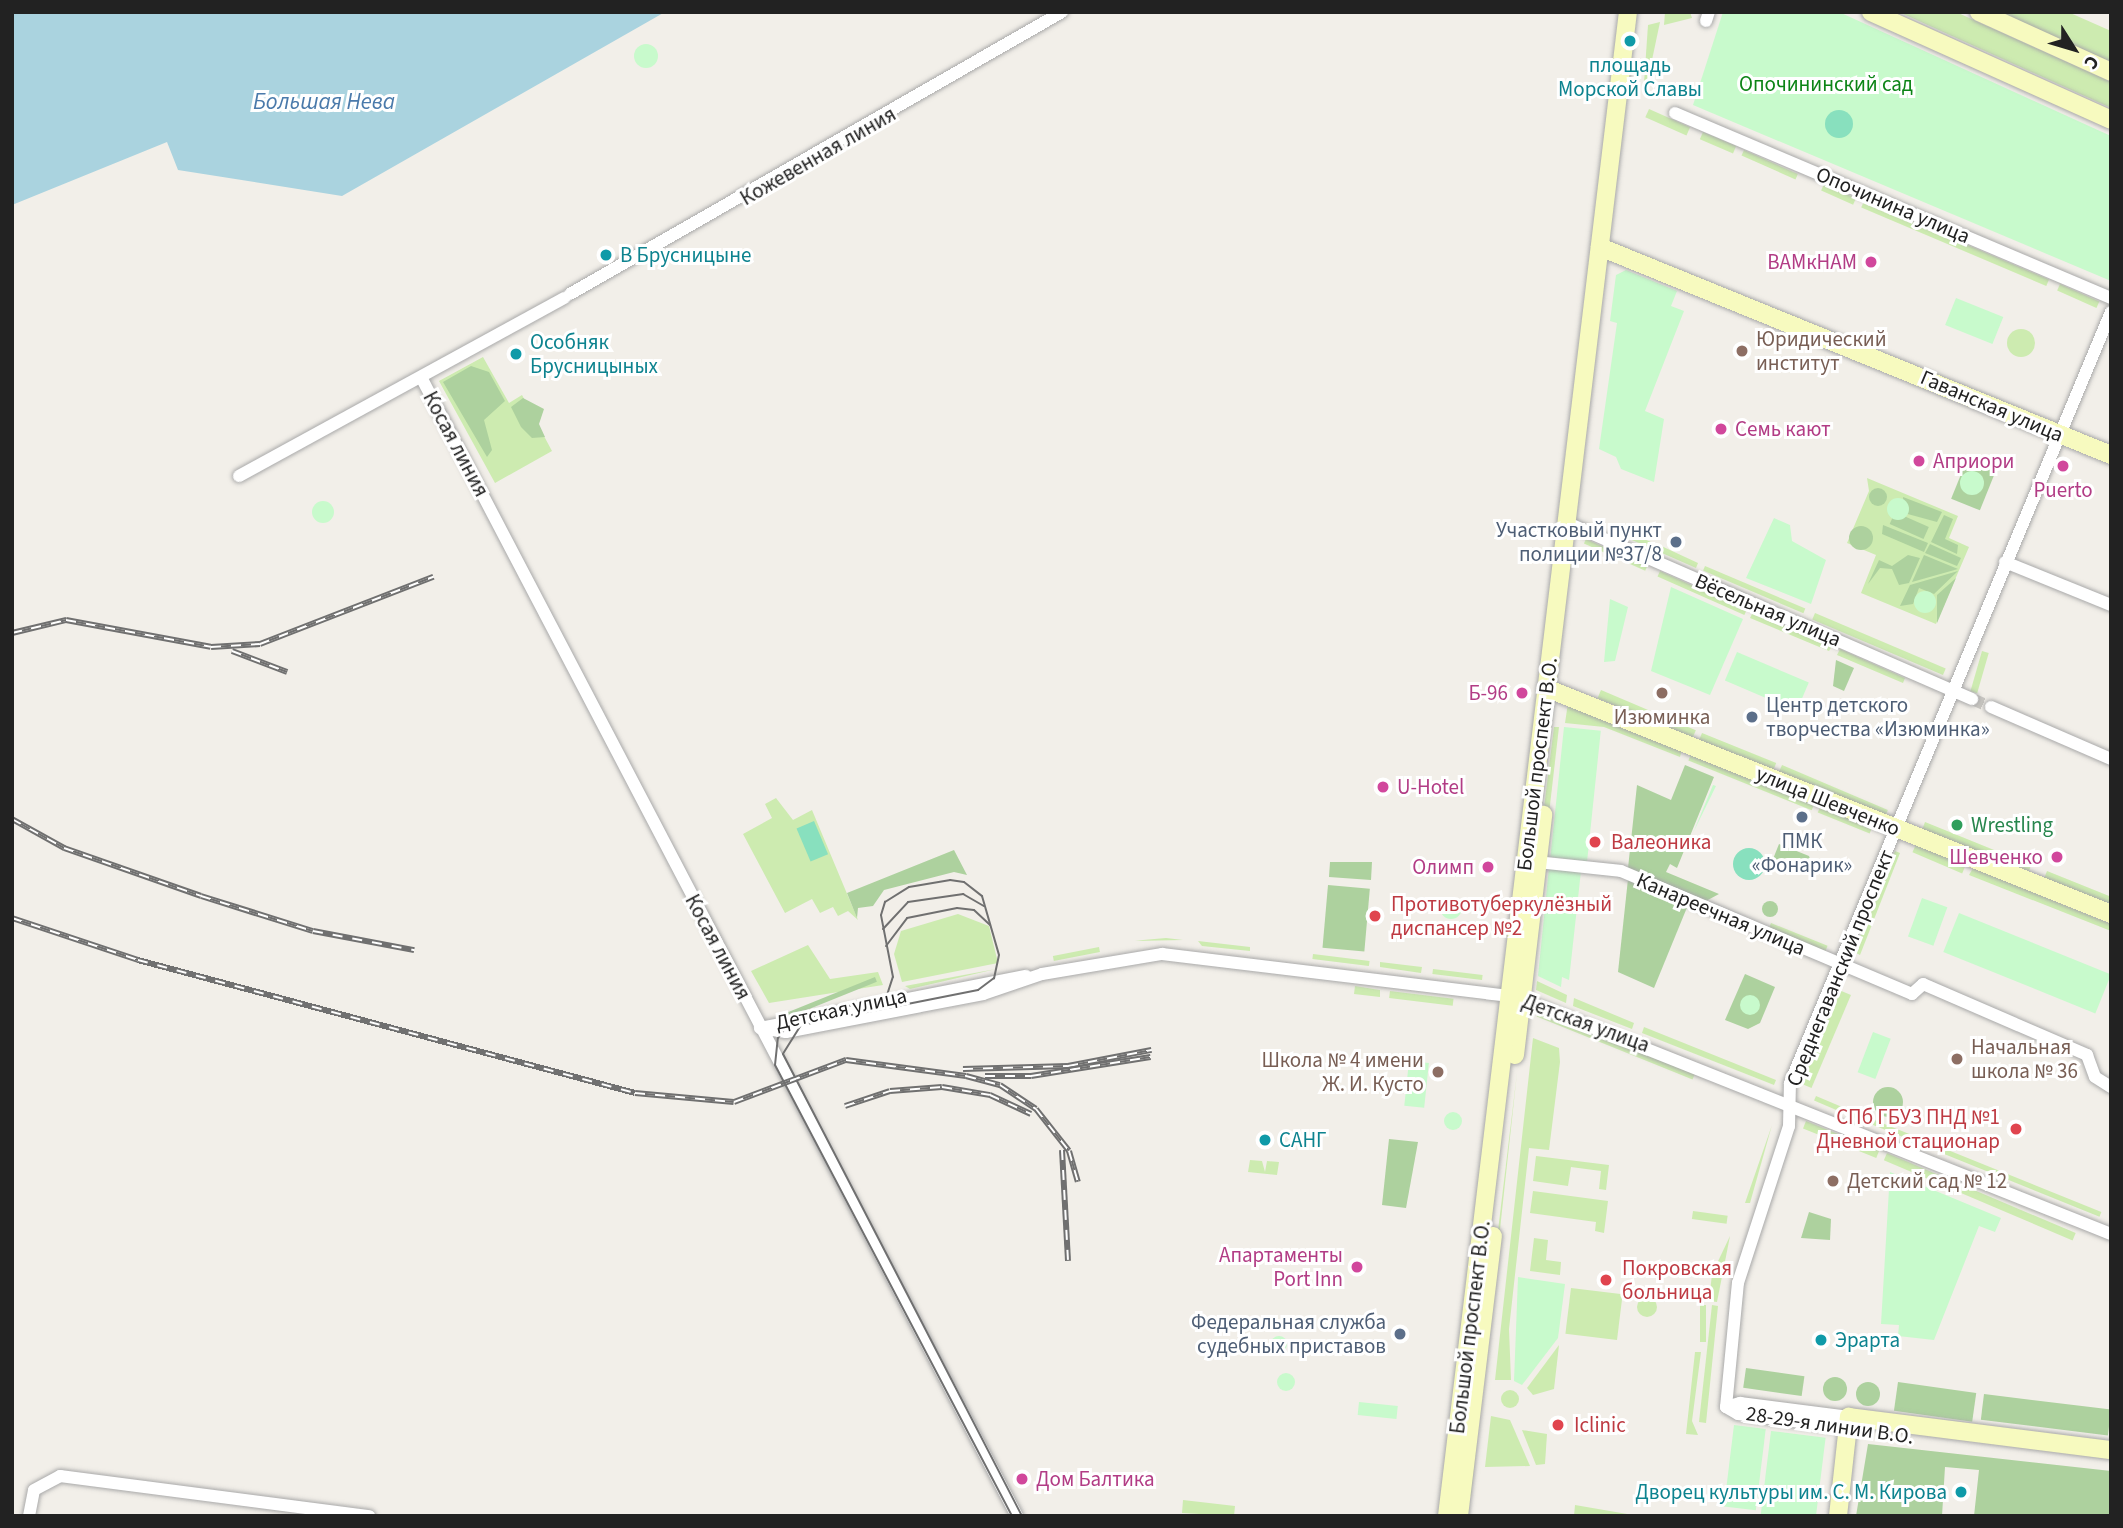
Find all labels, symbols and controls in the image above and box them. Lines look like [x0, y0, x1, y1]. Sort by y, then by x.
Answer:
north arrow [2039, 14, 2109, 84]
marker: площадь Морской Славы [1622, 33, 1638, 49]
text: С [2077, 49, 2105, 74]
place label: площадь Морской Славы [1558, 52, 1702, 102]
park label: Опочининский сад [1739, 71, 1913, 97]
water label: Большая Нева [253, 88, 395, 116]
street label: Кожевенная линия [736, 101, 900, 211]
street label: Опочинина улица [1812, 161, 1974, 249]
place label: В Брусницыне [620, 242, 751, 268]
marker: В Брусницыне [598, 247, 614, 263]
place label: ВАМкНАМ [1767, 249, 1857, 275]
marker: ВАМкНАМ [1863, 254, 1879, 270]
place label: Юридический институт [1756, 326, 1887, 376]
place label: Особняк Брусницыных [530, 329, 658, 379]
marker: Юридический институт [1734, 343, 1750, 359]
marker: Особняк Брусницыных [508, 346, 524, 362]
street label: Гаванская улица [1917, 365, 2067, 447]
street label: Косая линия [418, 387, 494, 501]
place label: Семь кают [1735, 416, 1831, 442]
marker: Семь кают [1713, 421, 1729, 437]
place label: Априори [1933, 448, 2014, 474]
marker: Априори [1911, 453, 1927, 469]
marker: Puerto [2055, 458, 2071, 474]
place label: Puerto [2033, 477, 2093, 503]
place label: Участковый пункт полиции №37/8 [1496, 517, 1662, 567]
marker: Участковый пункт полиции №37/8 [1668, 534, 1684, 550]
street label: Вёсельная улица [1691, 568, 1845, 652]
street label: Большой проспект В.О. [1511, 656, 1563, 872]
place label: Б-96 [1468, 680, 1508, 706]
marker: Б-96 [1514, 685, 1530, 701]
marker: Изюминка [1654, 685, 1670, 701]
place label: Центр детского творчества «Изюминка» [1766, 692, 1990, 742]
place label: Изюминка [1614, 704, 1710, 730]
marker: Центр детского творчества «Изюминка» [1744, 709, 1760, 725]
street label: улица Шевченко [1752, 761, 1904, 841]
place label: U-Hotel [1397, 774, 1464, 800]
marker: U-Hotel [1375, 779, 1391, 795]
marker: ПМК «Фонарик» [1794, 809, 1810, 825]
place label: Wrestling [1971, 812, 2053, 838]
marker: Wrestling [1949, 817, 1965, 833]
place label: ПМК «Фонарик» [1752, 828, 1852, 878]
place label: Валеоника [1611, 829, 1711, 855]
marker: Валеоника [1585, 832, 1605, 852]
place label: Шевченко [1949, 844, 2043, 870]
street label: Среднегаванский проспект [1781, 846, 1899, 1090]
marker: Шевченко [2049, 849, 2065, 865]
place label: Олимп [1412, 854, 1474, 880]
marker: Олимп [1480, 859, 1496, 875]
street label: Канареечная улица [1633, 867, 1809, 961]
street label: Косая линия [680, 890, 756, 1004]
place label: Противотуберкулёзный диспансер №2 [1391, 891, 1612, 941]
marker: Противотуберкулёзный диспансер №2 [1365, 906, 1385, 926]
street label: Детская улица [773, 983, 909, 1035]
street label: Детская улица [1519, 988, 1653, 1058]
place label: Начальная школа № 36 [1971, 1034, 2078, 1084]
place label: Школа № 4 имени Ж. И. Кусто [1261, 1047, 1424, 1097]
marker: Начальная школа № 36 [1949, 1051, 1965, 1067]
marker: Школа № 4 имени Ж. И. Кусто [1430, 1064, 1446, 1080]
place label: СПб ГБУЗ ПНД №1 Дневной стационар [1816, 1104, 2000, 1154]
marker: СПб ГБУЗ ПНД №1 Дневной стационар [2006, 1119, 2026, 1139]
place label: САНГ [1279, 1127, 1327, 1153]
marker: САНГ [1257, 1132, 1273, 1148]
place label: Детский сад № 12 [1847, 1168, 2007, 1194]
marker: Детский сад № 12 [1825, 1173, 1841, 1189]
street label: Большой проспект В.О. [1444, 1219, 1496, 1435]
place label: Апартаменты Port Inn [1219, 1242, 1343, 1292]
place label: Покровская больница [1622, 1255, 1732, 1305]
marker: Апартаменты Port Inn [1349, 1259, 1365, 1275]
marker: Покровская больница [1596, 1270, 1616, 1290]
place label: Федеральная служба судебных приставов [1191, 1309, 1386, 1359]
marker: Федеральная служба судебных приставов [1392, 1326, 1408, 1342]
place label: Эрарта [1835, 1327, 1900, 1353]
marker: Эрарта [1813, 1332, 1829, 1348]
street label: 28-29-я линии В.О. [1745, 1401, 1915, 1449]
place label: Iclinic [1574, 1412, 1626, 1438]
marker: Iclinic [1548, 1415, 1568, 1435]
place label: Дом Балтика [1036, 1466, 1155, 1492]
marker: Дом Балтика [1014, 1471, 1030, 1487]
place label: Дворец культуры им. С. М. Кирова [1635, 1479, 1947, 1505]
marker: Дворец культуры им. С. М. Кирова [1953, 1484, 1969, 1500]

